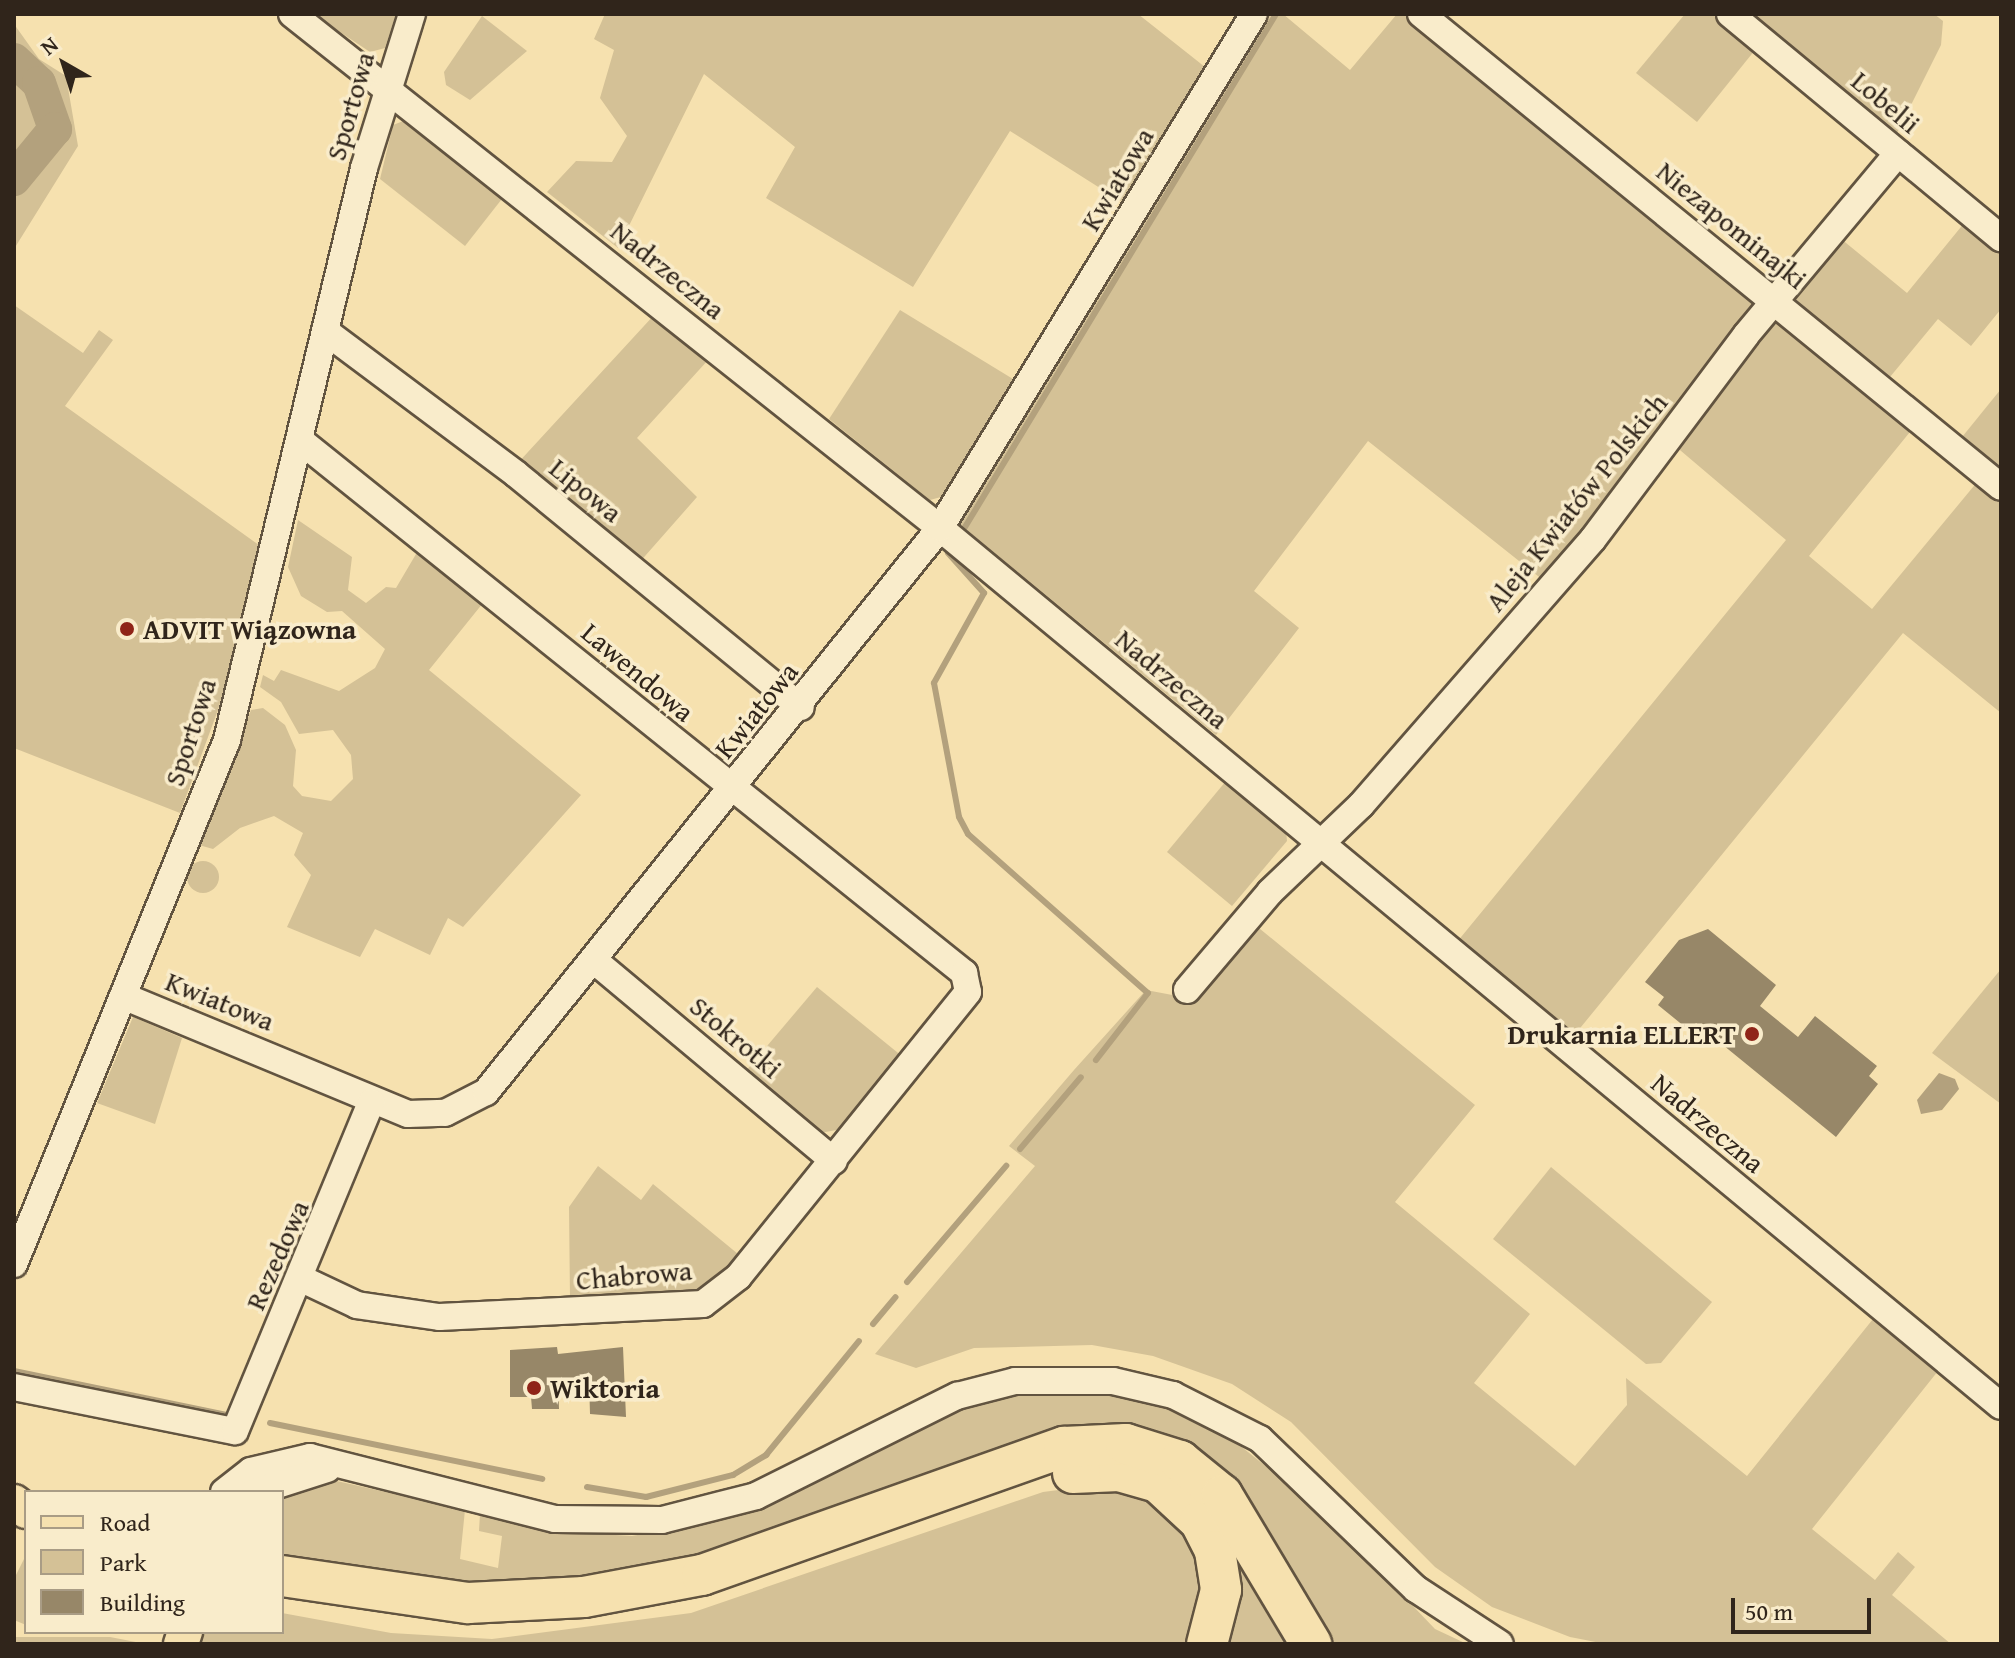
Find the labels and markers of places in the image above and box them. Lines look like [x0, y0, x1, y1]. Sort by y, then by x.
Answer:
place label: ADVIT Wiązowna [143, 612, 356, 646]
marker: ADVIT Wiązowna [118, 620, 136, 638]
place label: Drukarnia ELLERT [1508, 1017, 1736, 1051]
marker: Drukarnia ELLERT [1743, 1025, 1761, 1043]
place label: Wiktoria [550, 1371, 660, 1405]
marker: Wiktoria [525, 1379, 543, 1397]

